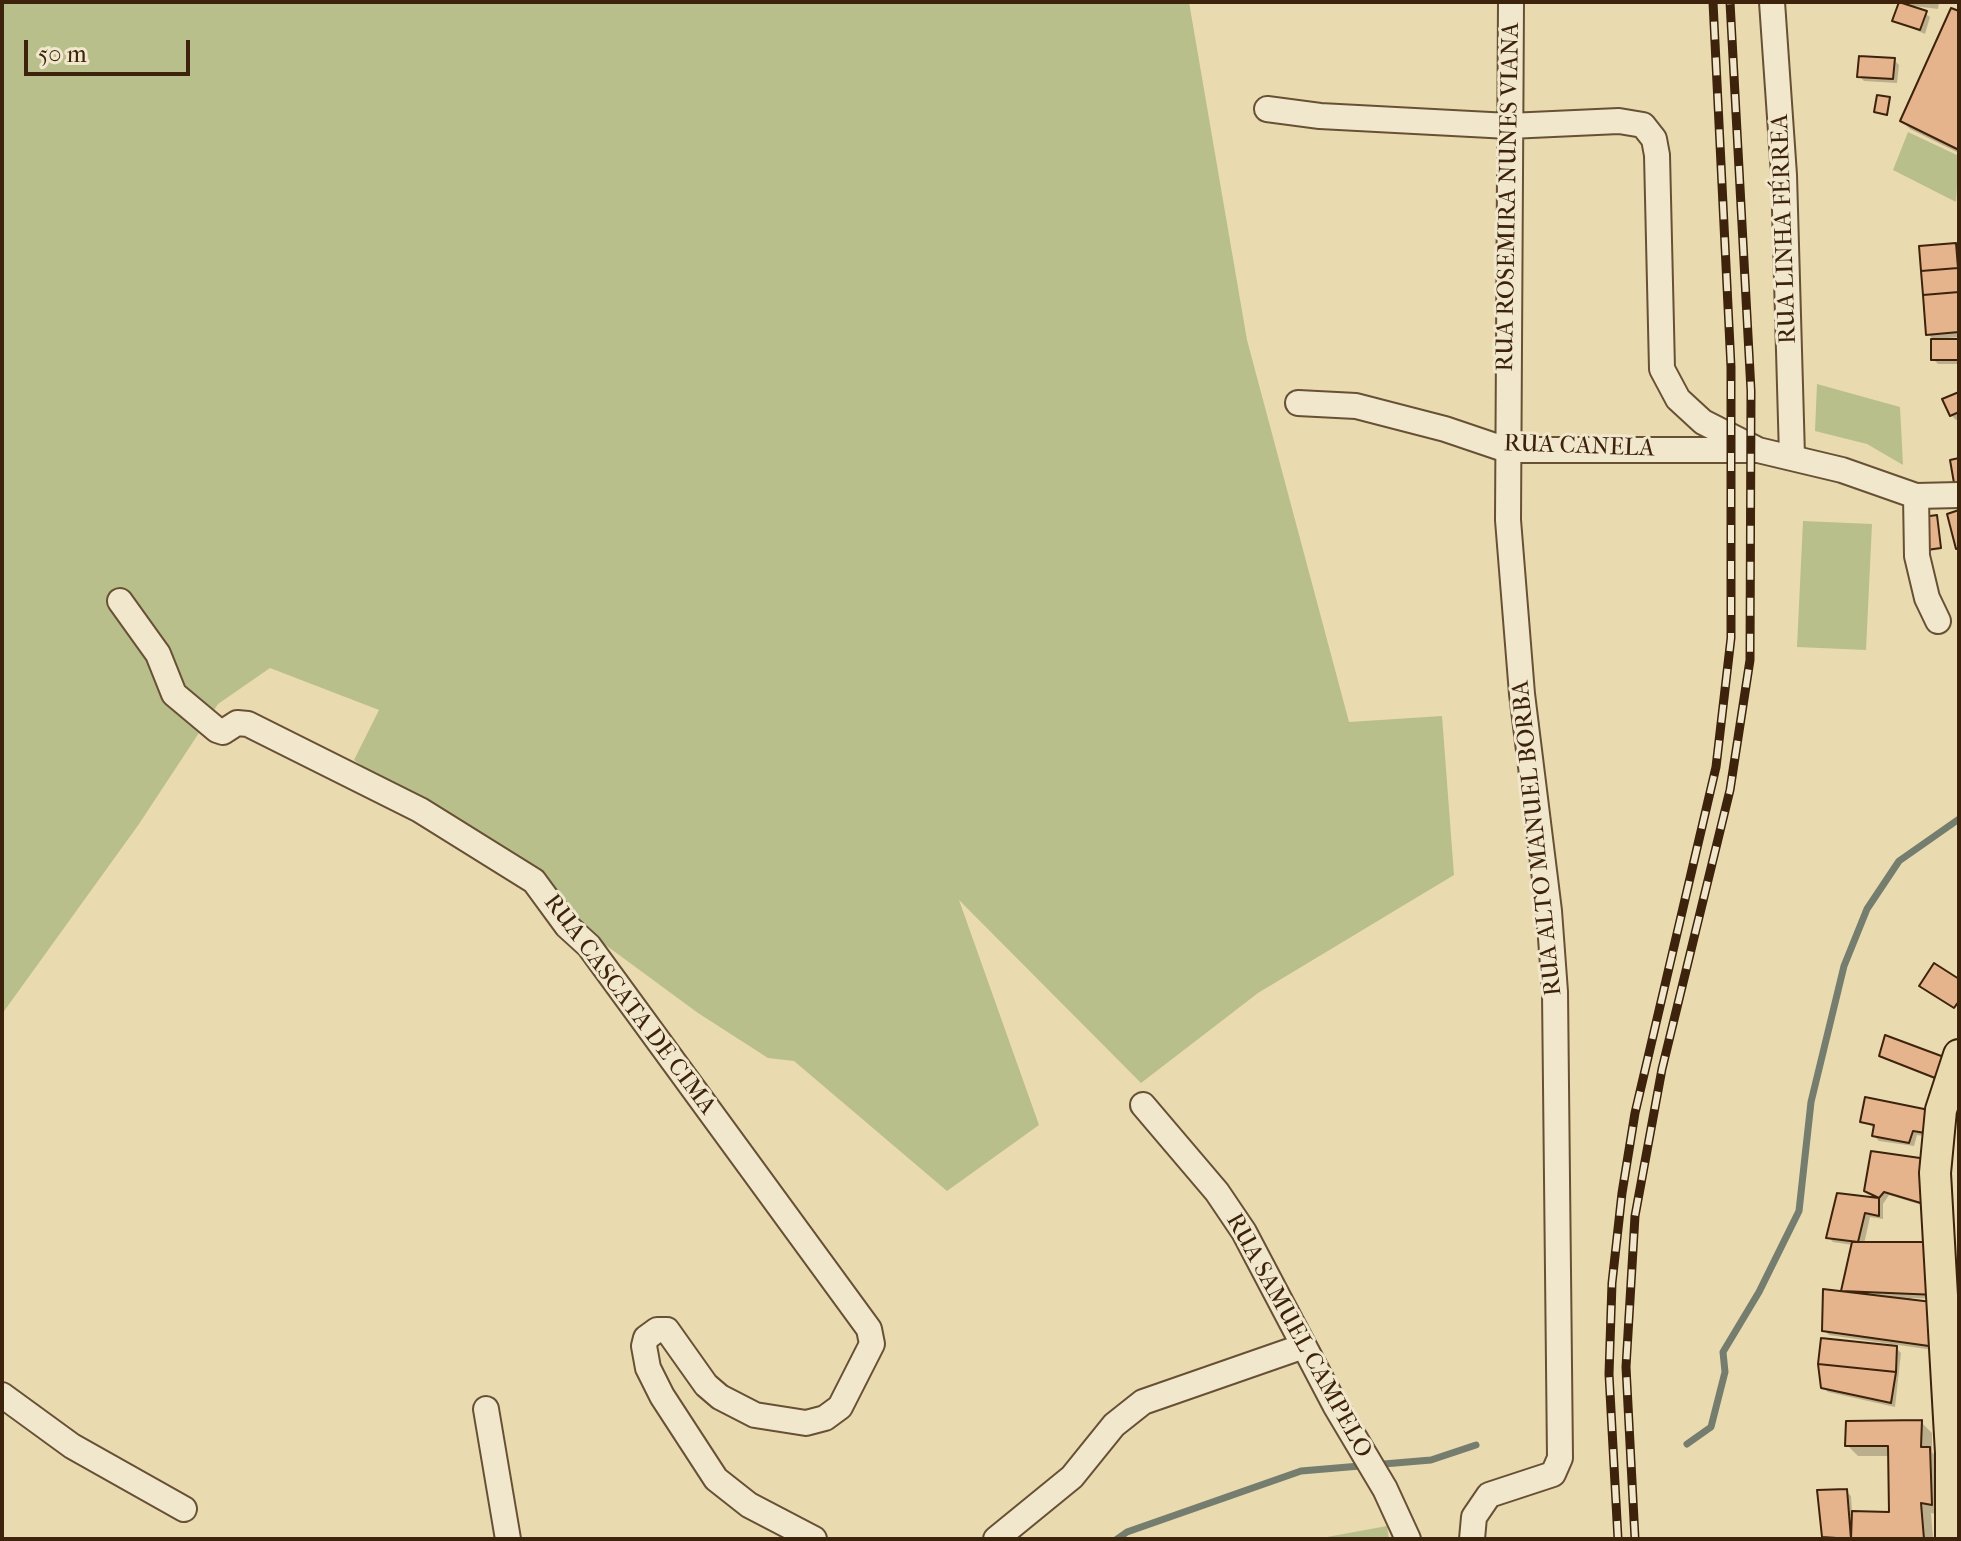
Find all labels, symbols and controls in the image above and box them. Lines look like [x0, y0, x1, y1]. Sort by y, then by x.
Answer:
street label: RUA ROSEMIRA NUNES VIANA [1492, 22, 1526, 372]
scale bar [28, 24, 194, 74]
text: 50 m [38, 40, 87, 68]
street label: RUA LINHA FÉRREA [1767, 114, 1803, 344]
street label: RUA CANELA [1503, 430, 1655, 464]
street label: RUA ALTO MANUEL BORBA [1507, 679, 1569, 997]
street label: RUA CASCATA DE CIMA [537, 889, 721, 1121]
street label: RUA SAMUEL CAMPELO [1219, 1209, 1377, 1463]

